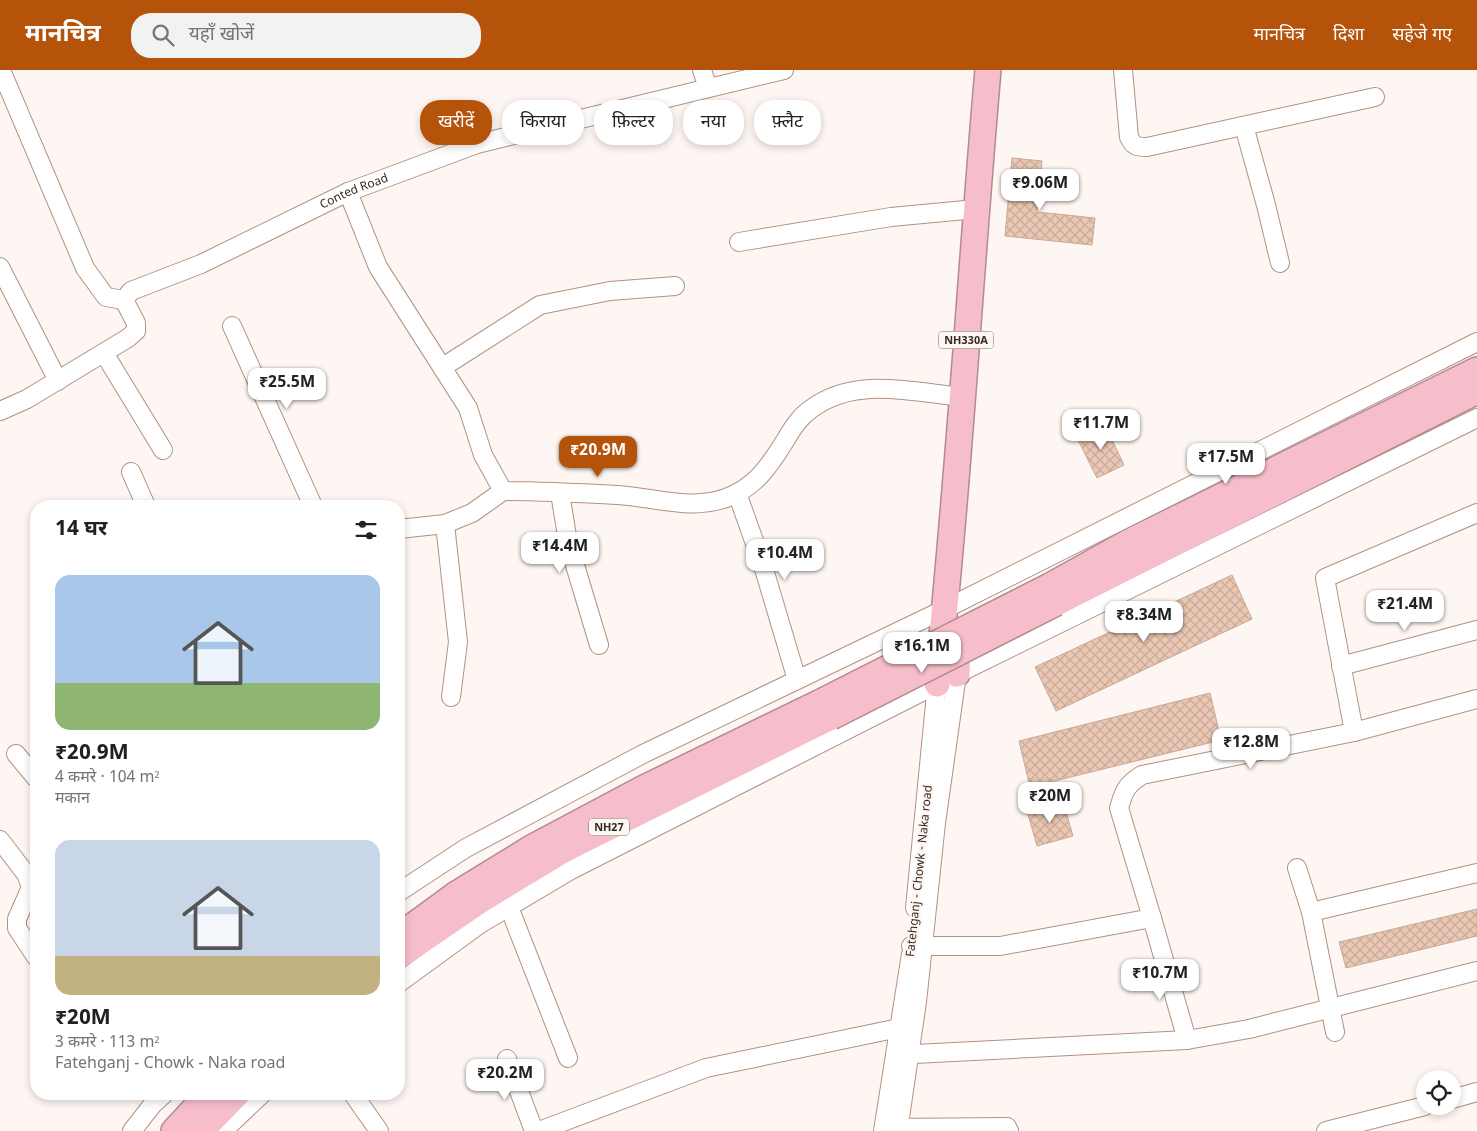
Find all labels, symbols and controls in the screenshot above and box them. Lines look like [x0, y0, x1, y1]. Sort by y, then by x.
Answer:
search box [131, 13, 481, 58]
text: मानचित्र [25, 19, 101, 51]
icon: search [149, 21, 177, 49]
text: यहाँ खोजें [189, 23, 254, 48]
text: मानचित्र [1254, 24, 1305, 47]
text: दिशा [1333, 24, 1364, 47]
text: सहेजे गए [1392, 24, 1452, 47]
chip: खरीदें [420, 100, 492, 145]
chip: किराया [502, 100, 584, 145]
chip: फ़िल्टर [594, 100, 673, 145]
chip: नया [683, 100, 744, 145]
chip: फ़्लैट [754, 100, 821, 145]
pin: ₹9.06M [999, 168, 1081, 211]
street label: Conted Road [317, 171, 391, 214]
text: ₹9.06M [1012, 174, 1068, 195]
road number: NH330A [938, 332, 994, 348]
pin: ₹25.5M [246, 368, 328, 410]
text: ₹25.5M [259, 373, 315, 394]
pin: ₹11.7M [1060, 408, 1142, 451]
text: ₹11.7M [1073, 414, 1129, 435]
pin: ₹20.9M [557, 436, 639, 478]
text: ₹20.9M [570, 441, 626, 462]
pin: ₹17.5M [1185, 442, 1267, 485]
text: ₹17.5M [1198, 448, 1254, 469]
text: 14 घर [55, 516, 107, 544]
icon: filters [352, 516, 380, 544]
pin: ₹14.4M [519, 532, 601, 574]
text: ₹14.4M [532, 537, 588, 558]
pin: ₹10.4M [744, 538, 826, 581]
text: ₹10.4M [757, 544, 813, 565]
pin: ₹21.4M [1364, 590, 1446, 632]
text: ₹21.4M [1377, 595, 1433, 616]
pin: ₹8.34M [1103, 600, 1185, 643]
text: ₹8.34M [1116, 606, 1172, 627]
icon: home [173, 608, 263, 698]
pin: ₹16.1M [881, 632, 963, 674]
text: ₹16.1M [894, 637, 950, 658]
pin: ₹12.8M [1210, 728, 1292, 770]
text: ₹12.8M [1223, 733, 1279, 754]
text: ₹20.9M [55, 740, 129, 768]
text: 4 कमरे · 104 m² [55, 768, 159, 789]
pin: ₹20M [1020, 782, 1080, 824]
street label: Fatehganj - Chowk - Naka road [903, 784, 937, 958]
text: ₹20M [1029, 787, 1071, 808]
text: मकान [55, 789, 90, 810]
road number: NH27 [589, 819, 629, 836]
icon: home [173, 873, 263, 963]
pin: ₹10.7M [1119, 958, 1201, 1001]
text: ₹10.7M [1132, 964, 1188, 985]
text: ₹20M [55, 1005, 111, 1033]
text: 3 कमरे · 113 m² [55, 1033, 159, 1054]
text: Fatehganj - Chowk - Naka road [55, 1054, 285, 1075]
pin: ₹20.2M [464, 1058, 546, 1101]
text: ₹20.2M [477, 1064, 533, 1085]
map controls [1416, 1070, 1461, 1115]
button: locate [1416, 1070, 1461, 1115]

